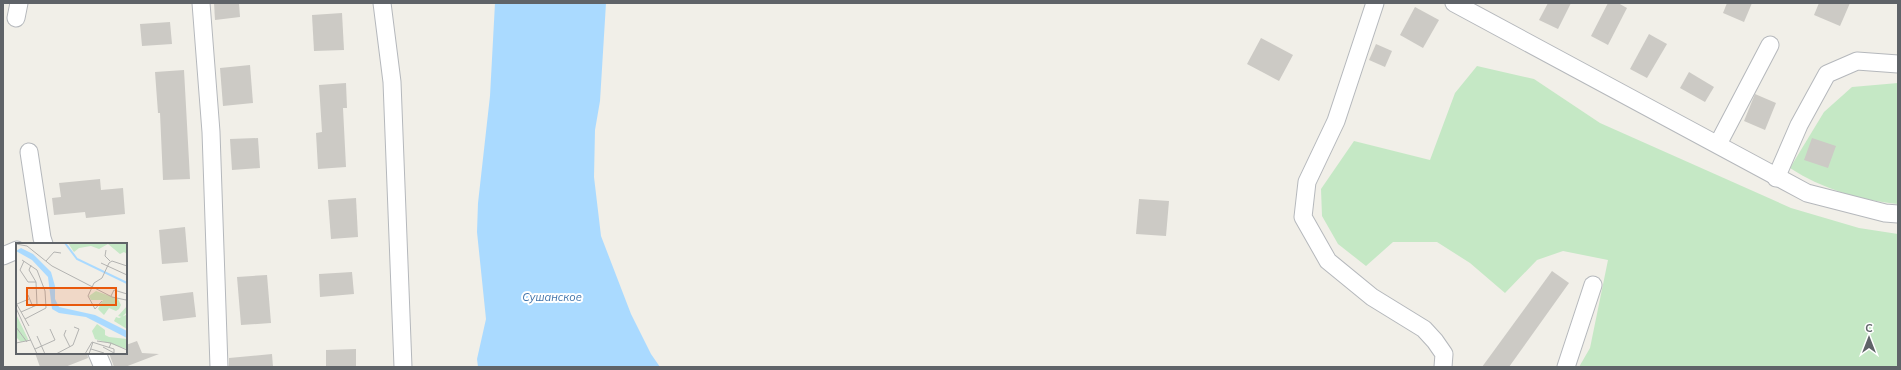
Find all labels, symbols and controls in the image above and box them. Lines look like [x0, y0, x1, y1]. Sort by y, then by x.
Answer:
inset map [16, 243, 127, 354]
water label: Сушанское [522, 290, 582, 304]
north arrow [1849, 318, 1889, 358]
text: С [1865, 321, 1873, 335]

